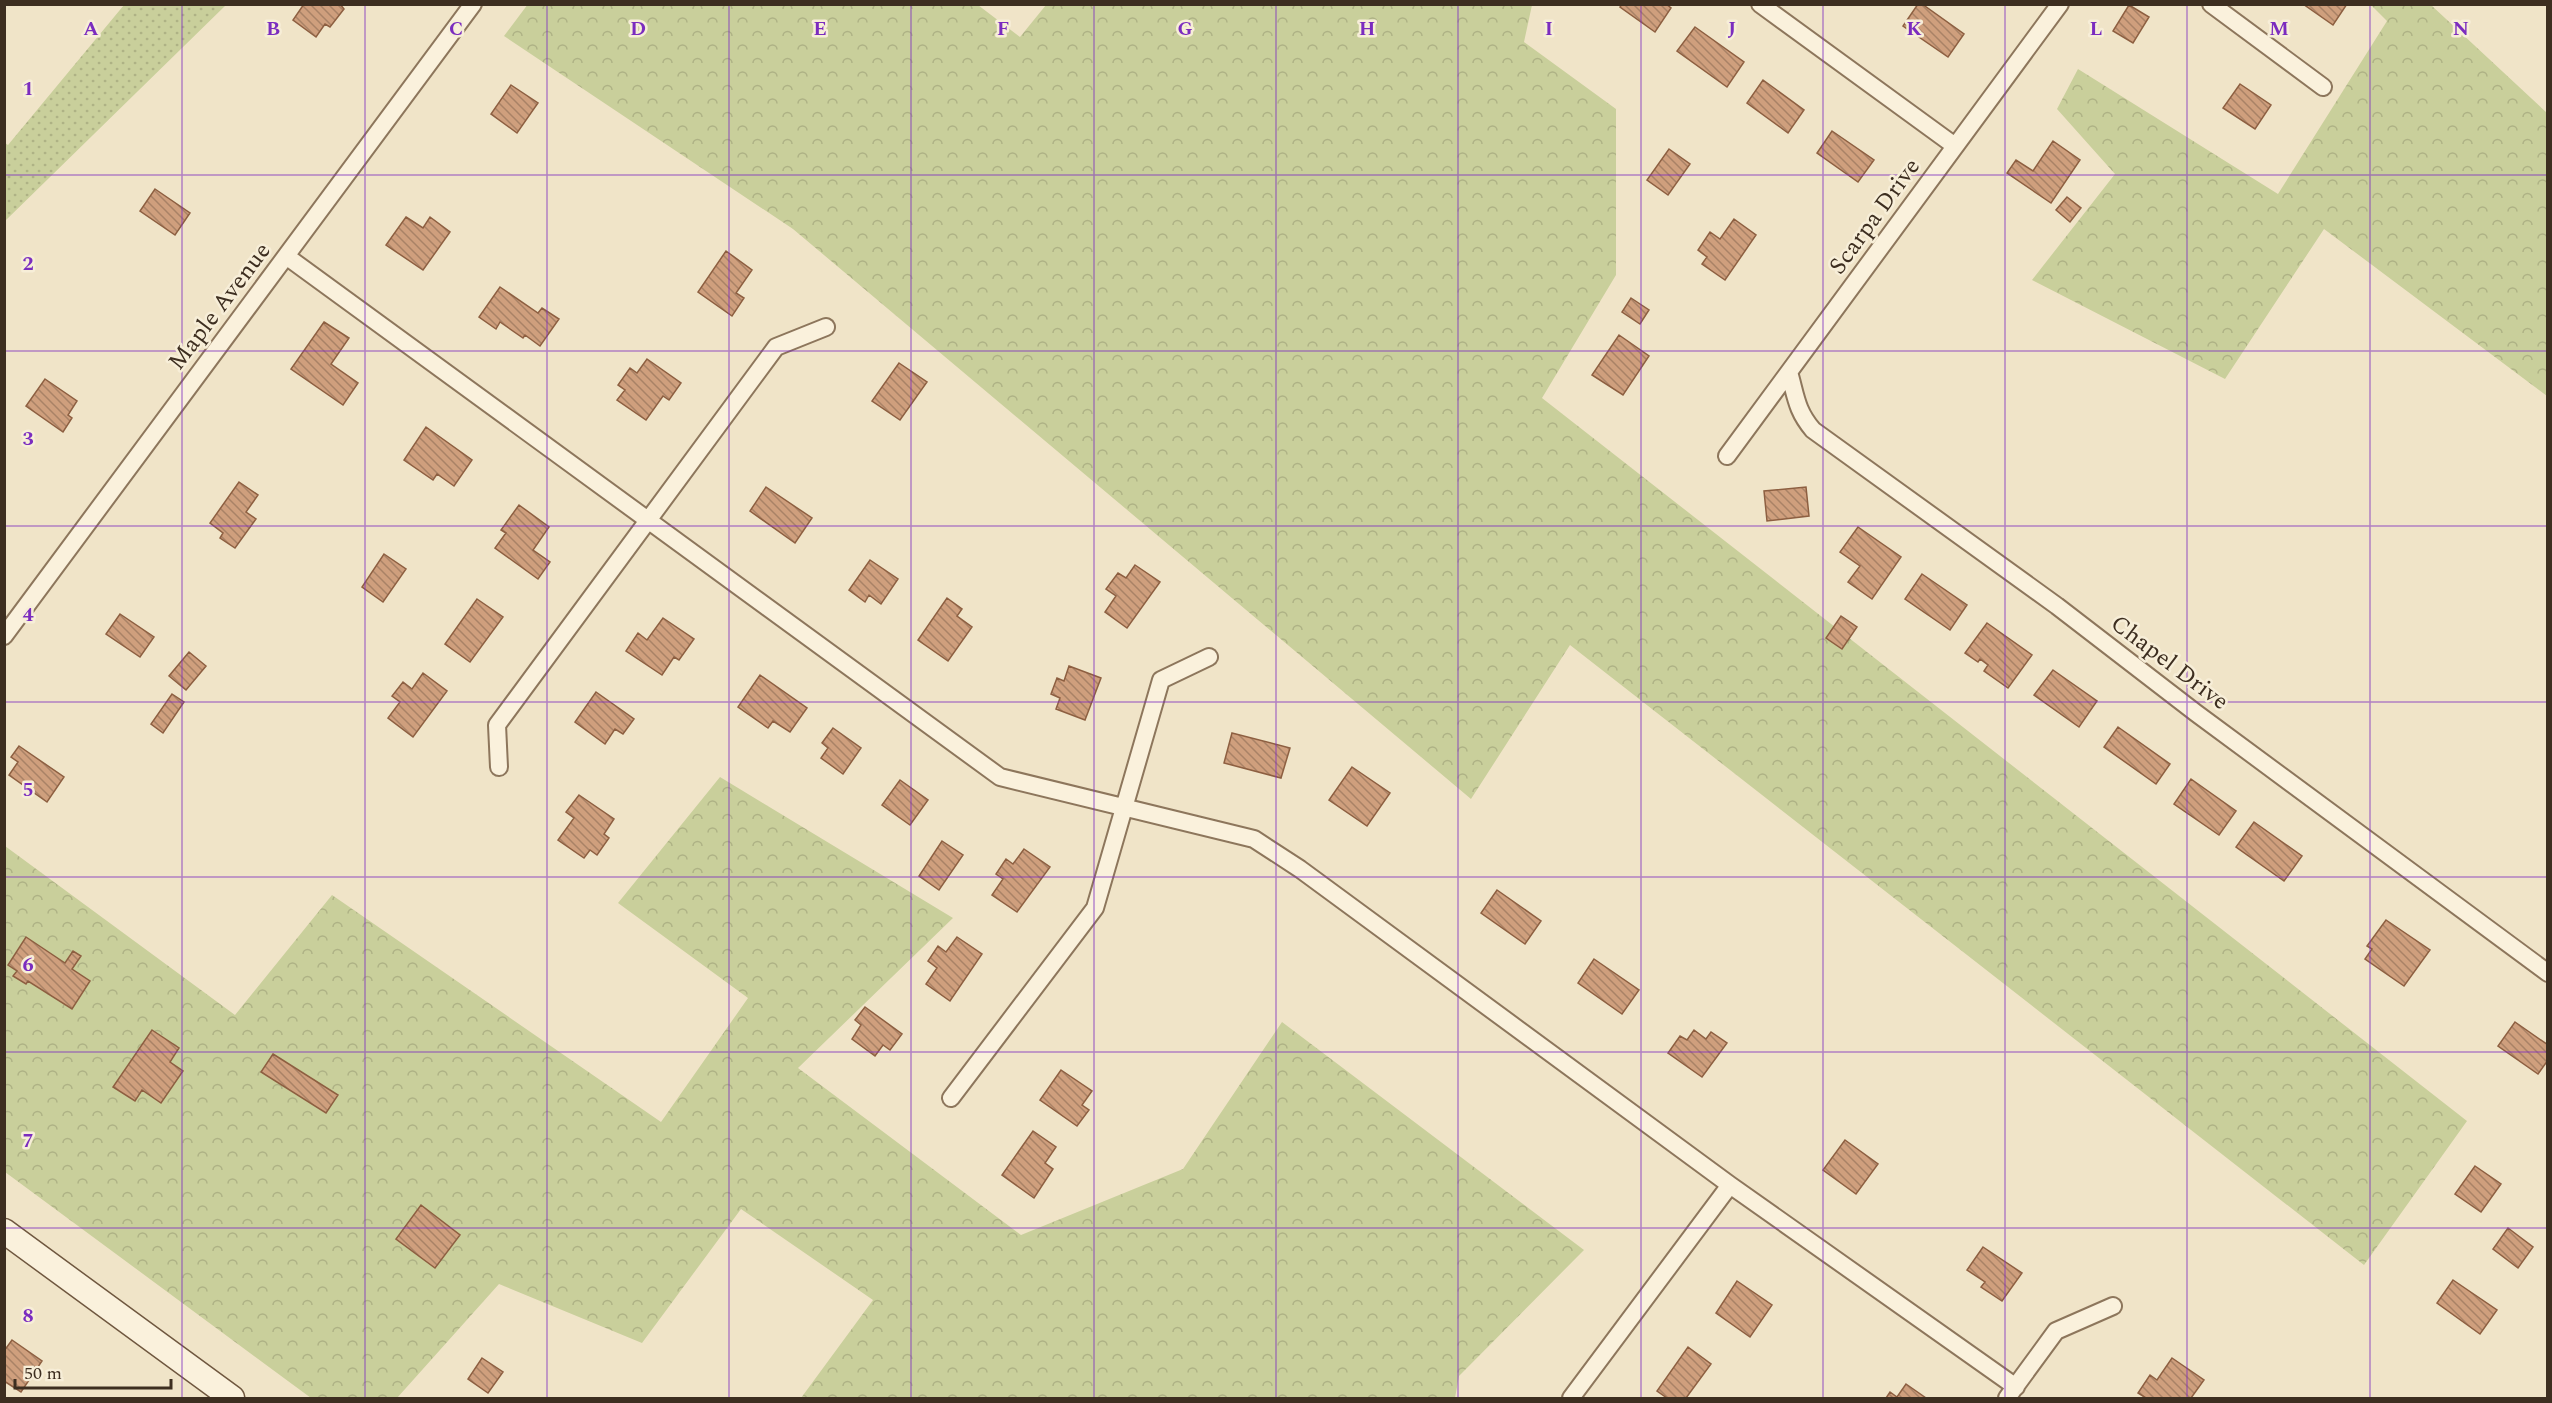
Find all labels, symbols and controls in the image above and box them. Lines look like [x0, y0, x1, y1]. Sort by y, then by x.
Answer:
text: A [83, 14, 99, 44]
text: B [266, 14, 280, 44]
text: C [449, 14, 463, 44]
text: D [630, 14, 646, 44]
text: E [813, 14, 827, 44]
text: F [997, 14, 1009, 44]
text: G [1177, 14, 1193, 44]
text: H [1359, 14, 1375, 44]
text: I [1545, 14, 1553, 44]
text: J [1728, 14, 1736, 44]
text: K [1906, 14, 1922, 44]
text: L [2090, 14, 2102, 44]
text: M [2269, 14, 2289, 44]
text: N [2453, 14, 2469, 44]
text: 1 [22, 74, 34, 104]
street label: Scarpa Drive [1820, 151, 1929, 282]
street label: Maple Avenue [160, 235, 280, 378]
text: 2 [22, 249, 34, 279]
text: 3 [22, 424, 34, 454]
text: 4 [22, 600, 34, 630]
street label: Chapel Drive [2103, 606, 2236, 719]
text: 5 [22, 775, 34, 805]
text: 6 [22, 950, 34, 980]
text: 7 [22, 1126, 34, 1156]
text: 8 [22, 1301, 34, 1331]
scale bar [15, 1352, 171, 1390]
text: 50 m [24, 1360, 62, 1387]

